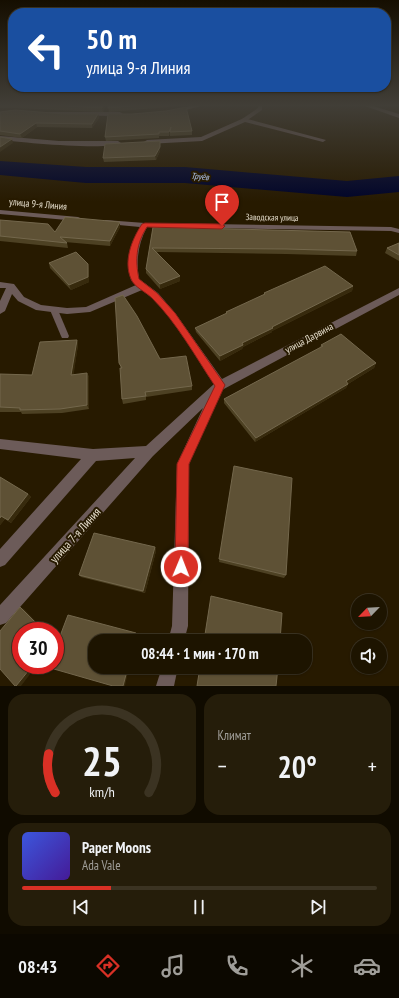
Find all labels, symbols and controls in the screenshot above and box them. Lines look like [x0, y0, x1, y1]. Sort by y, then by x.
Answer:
text: 50 m [86, 20, 137, 57]
icon: left [20, 24, 72, 76]
text: улица 9-я Линия [86, 56, 190, 79]
water label: Труёв [191, 170, 211, 182]
pin [205, 185, 239, 226]
icon: arrive [211, 191, 233, 213]
street label: улица 9-я Линия [9, 195, 68, 213]
street label: Заводская улица [245, 211, 299, 223]
street label: улица Дарвина [283, 320, 335, 356]
street label: улица 7-я Линия [46, 504, 104, 566]
position arrow [160, 546, 202, 588]
north arrow [351, 594, 387, 630]
map controls [351, 594, 387, 674]
speed limit sign: 30 [12, 622, 64, 674]
button: sound [351, 638, 387, 674]
text: 08:44 · 1 мин · 170 m [141, 644, 259, 663]
text: Климат [218, 727, 251, 744]
text: 25 [82, 733, 122, 786]
text: 20° [277, 747, 317, 786]
text: − [218, 752, 227, 780]
text: + [368, 752, 377, 780]
text: km/h [89, 781, 114, 800]
text: Paper Moons [82, 838, 151, 857]
text: Ada Vale [82, 857, 121, 874]
icon: previous [70, 896, 92, 918]
icon: pause [188, 896, 210, 918]
icon: next [307, 896, 329, 918]
icon: directions [94, 952, 122, 980]
icon: music [159, 952, 187, 980]
icon: phone [223, 952, 251, 980]
icon: climate [288, 952, 316, 980]
icon: car [353, 952, 381, 980]
text: 08:43 [18, 955, 57, 978]

